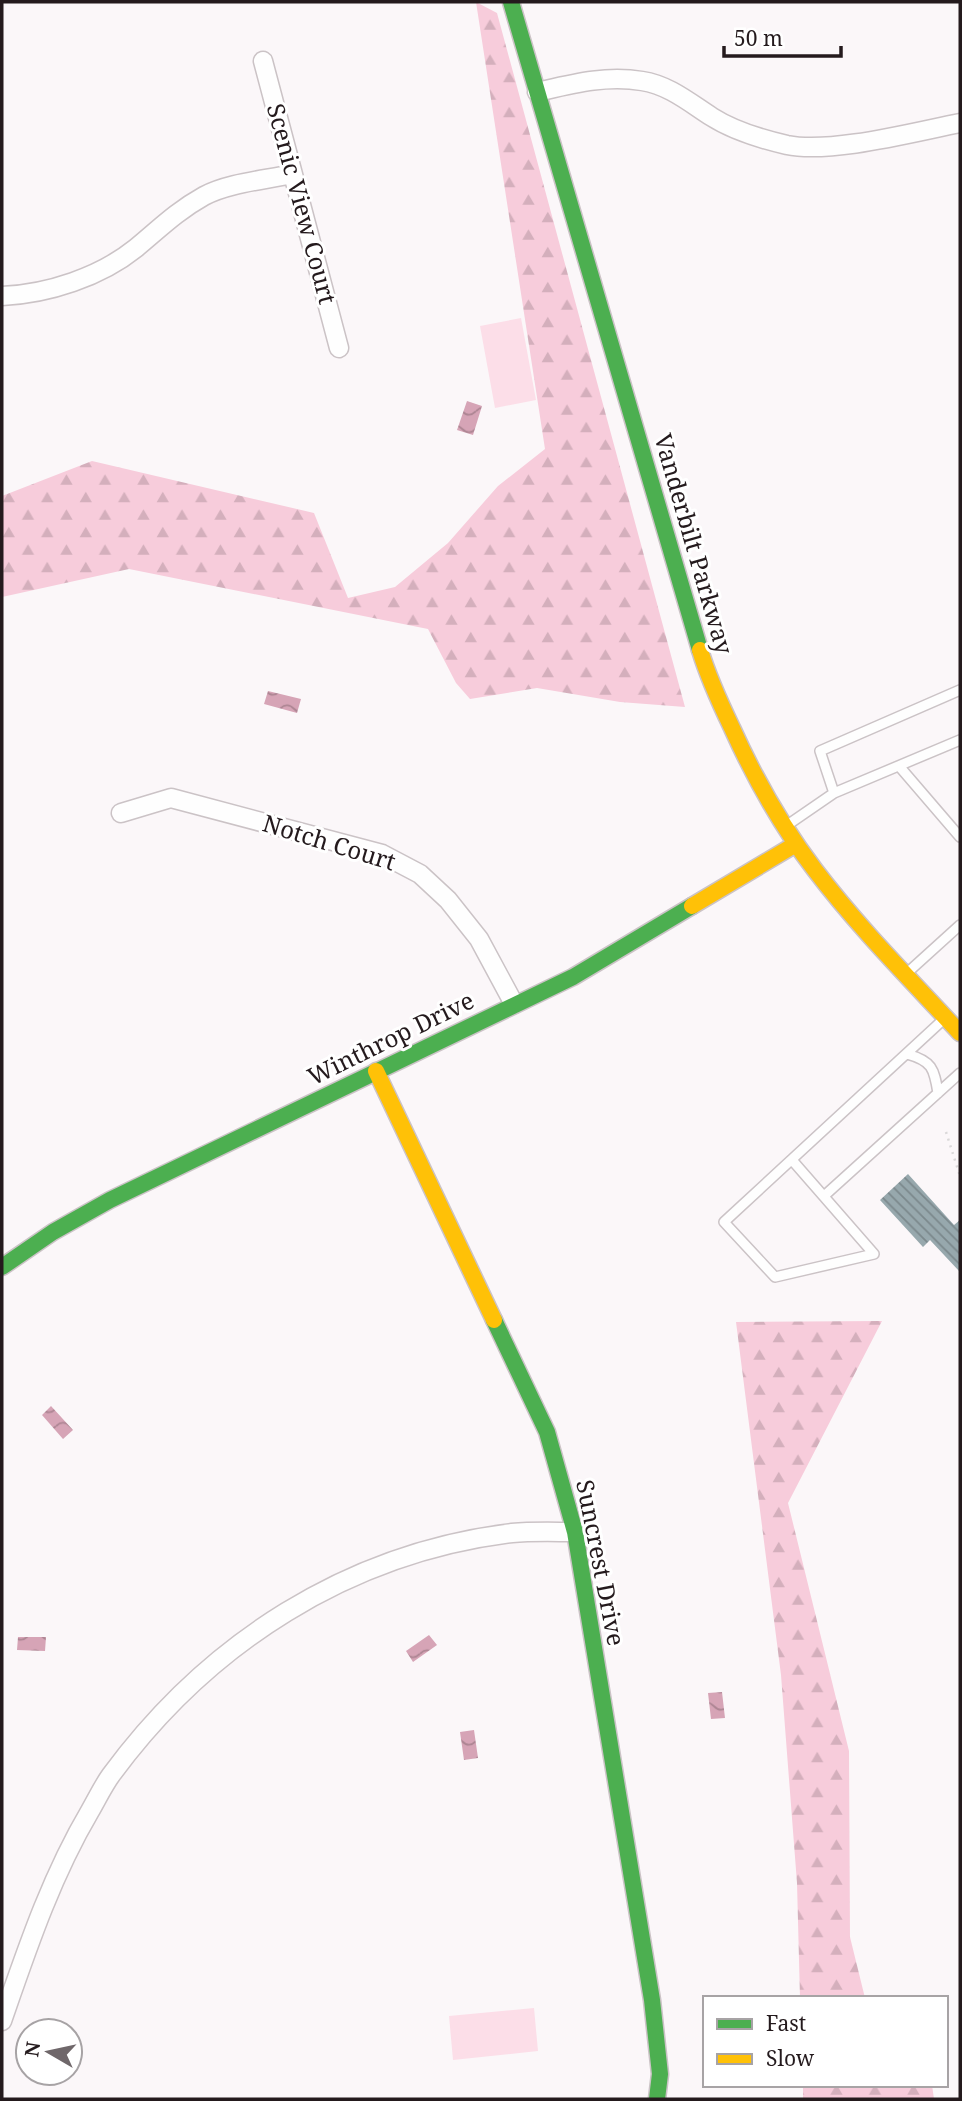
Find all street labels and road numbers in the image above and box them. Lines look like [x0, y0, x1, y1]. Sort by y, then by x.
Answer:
street label: Scenic View Court [260, 100, 345, 307]
street label: Vanderbilt Parkway [647, 430, 742, 658]
street label: Notch Court [259, 806, 400, 877]
street label: Winthrop Drive [302, 983, 479, 1092]
street label: Suncrest Drive [569, 1477, 634, 1649]

